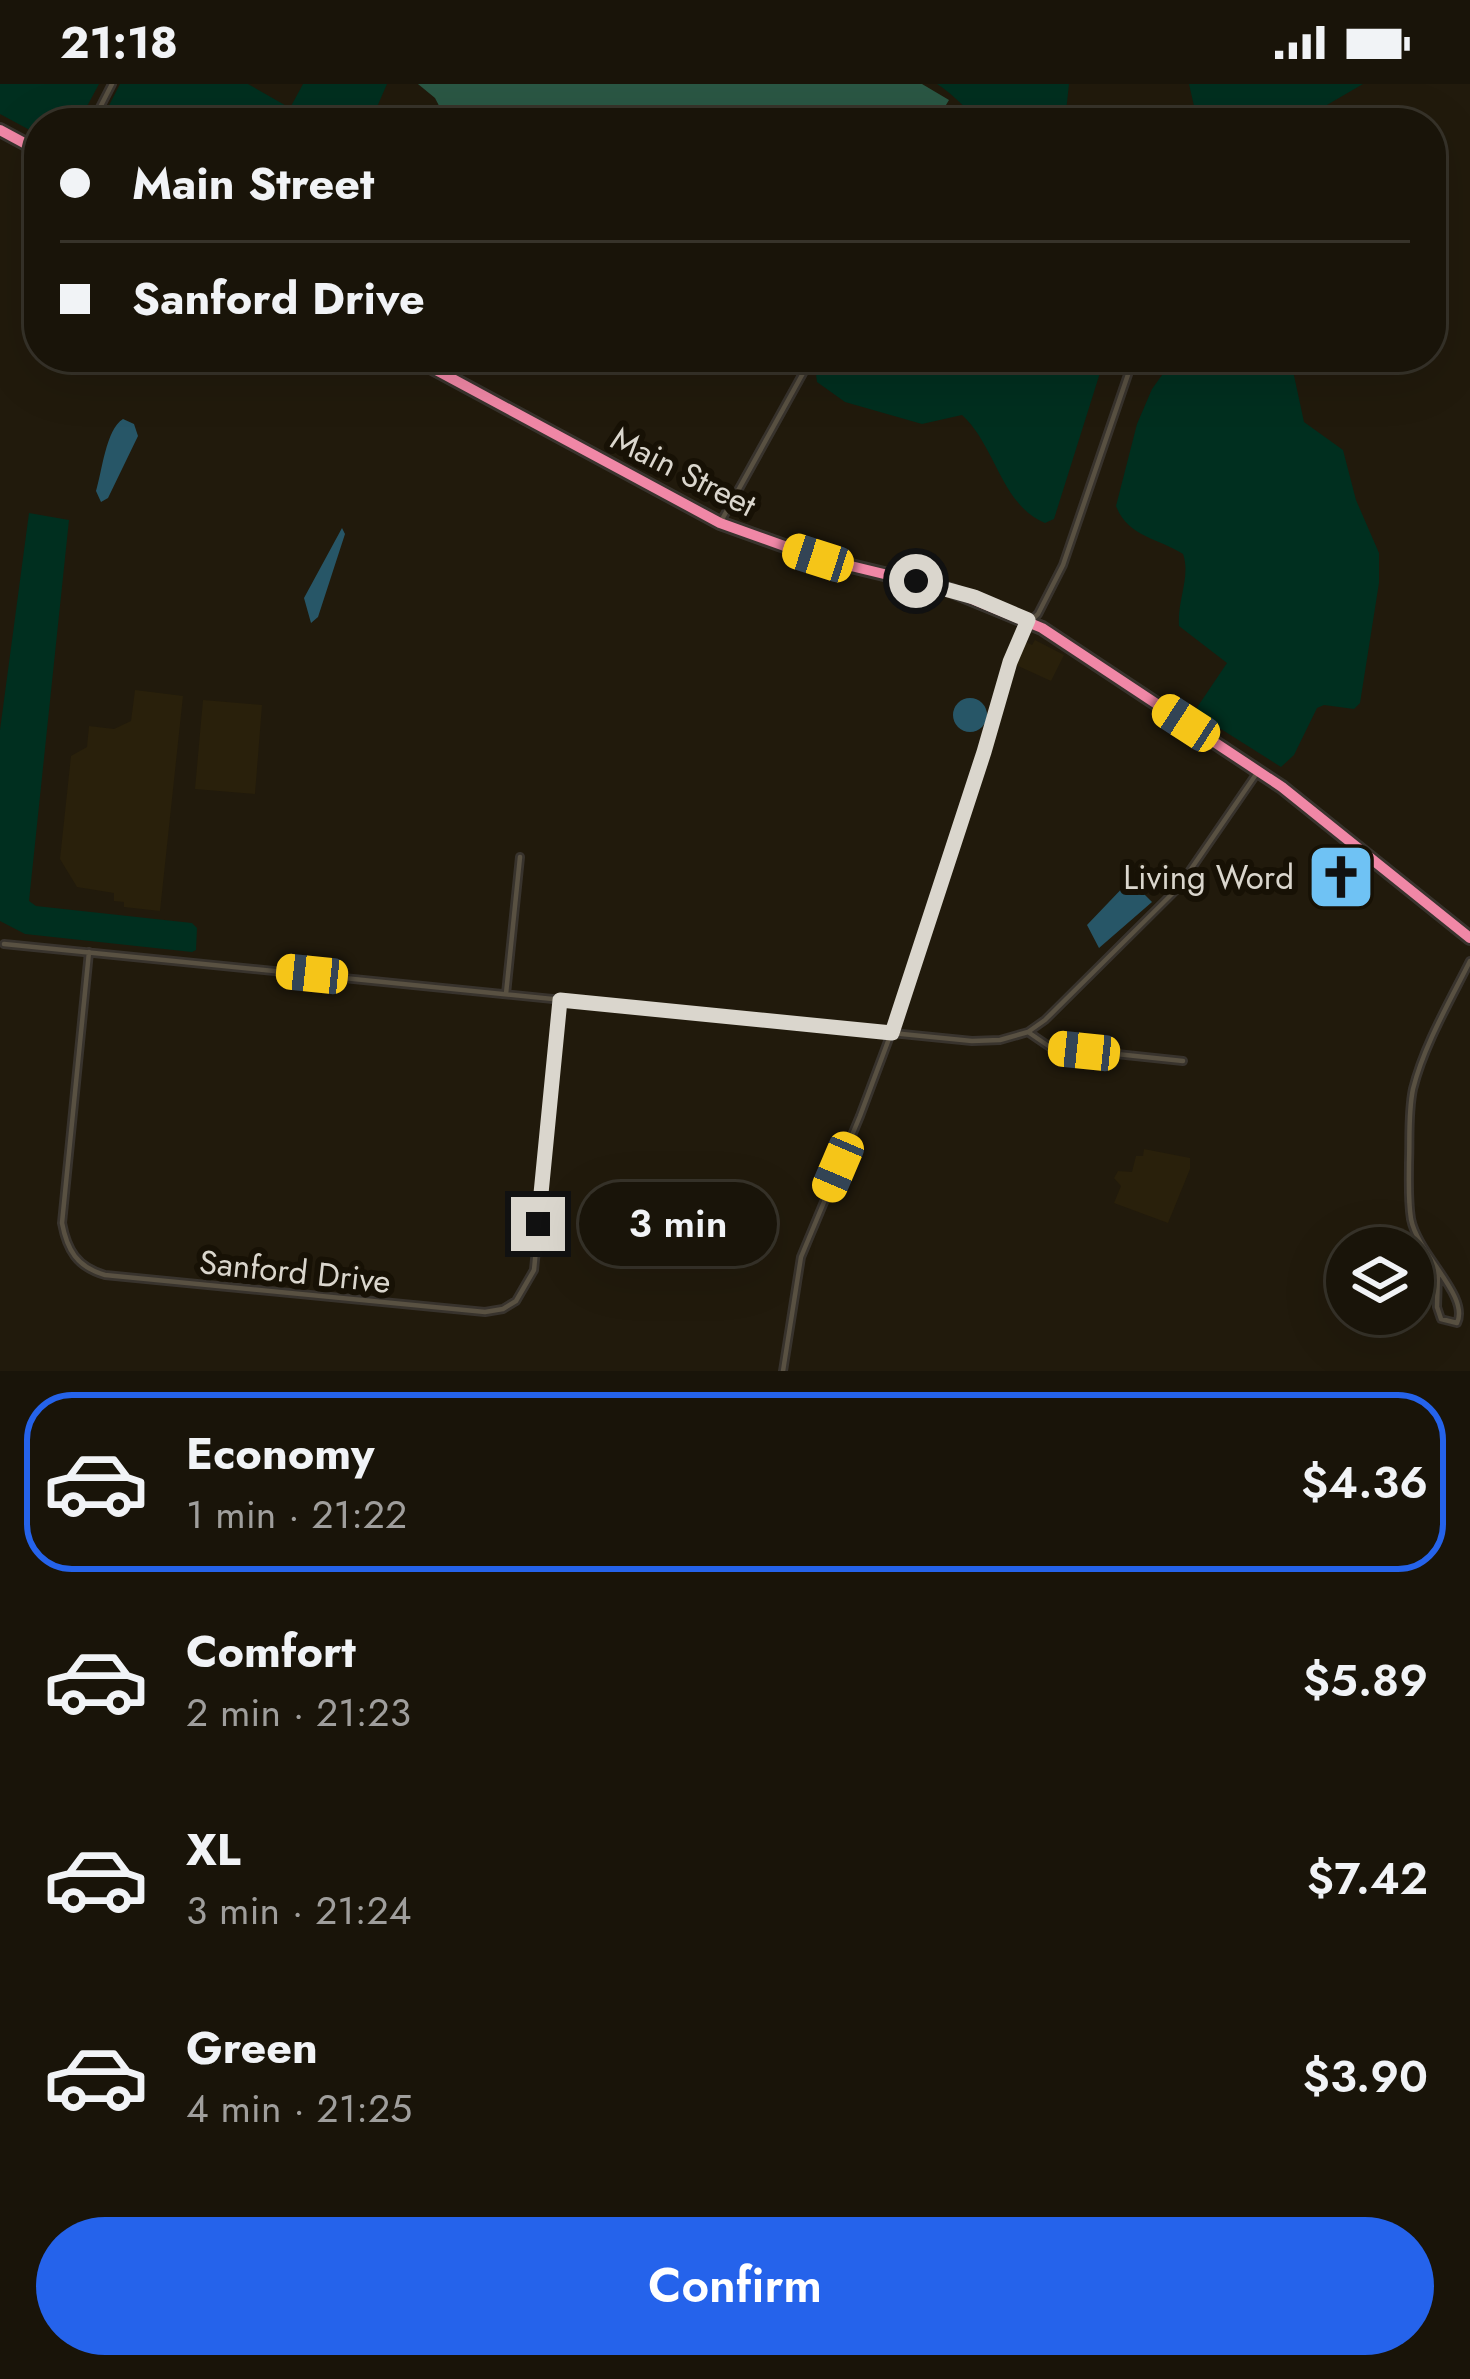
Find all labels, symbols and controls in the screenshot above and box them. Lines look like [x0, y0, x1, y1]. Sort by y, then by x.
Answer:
text: 21:18 [60, 10, 178, 75]
text: Main Street [132, 151, 374, 216]
text: Sanford Drive [132, 266, 425, 331]
street label: Main Street [603, 415, 765, 528]
car [778, 530, 858, 586]
route start [889, 554, 943, 608]
car [1146, 688, 1226, 758]
church icon: Living Word [1306, 842, 1376, 912]
place label: Living Word [1123, 854, 1294, 901]
car [274, 952, 350, 996]
car [1046, 1029, 1122, 1073]
car [807, 1127, 869, 1207]
callout: 3 min [580, 1182, 778, 1266]
text: 3 min [629, 1195, 727, 1252]
route end [511, 1197, 565, 1251]
map controls [1326, 1227, 1434, 1335]
button: layers [1326, 1227, 1434, 1335]
street label: Sanford Drive [197, 1238, 393, 1305]
text: Economy [186, 1421, 374, 1486]
icon: car [42, 1428, 150, 1536]
text: $4.36 [1301, 1450, 1428, 1515]
text: 1 min · 21:22 [186, 1486, 407, 1543]
text: Comfort [186, 1619, 356, 1684]
icon: car [42, 1626, 150, 1734]
text: $5.89 [1303, 1648, 1428, 1713]
text: 2 min · 21:23 [186, 1684, 411, 1741]
text: XL [186, 1817, 241, 1882]
icon: car [42, 1824, 150, 1932]
text: $7.42 [1307, 1846, 1428, 1911]
text: 3 min · 21:24 [186, 1882, 412, 1939]
text: Green [186, 2015, 318, 2080]
icon: car [42, 2022, 150, 2130]
text: $3.90 [1302, 2044, 1428, 2109]
text: 4 min · 21:25 [186, 2080, 412, 2137]
button: Confirm [36, 2217, 1434, 2355]

